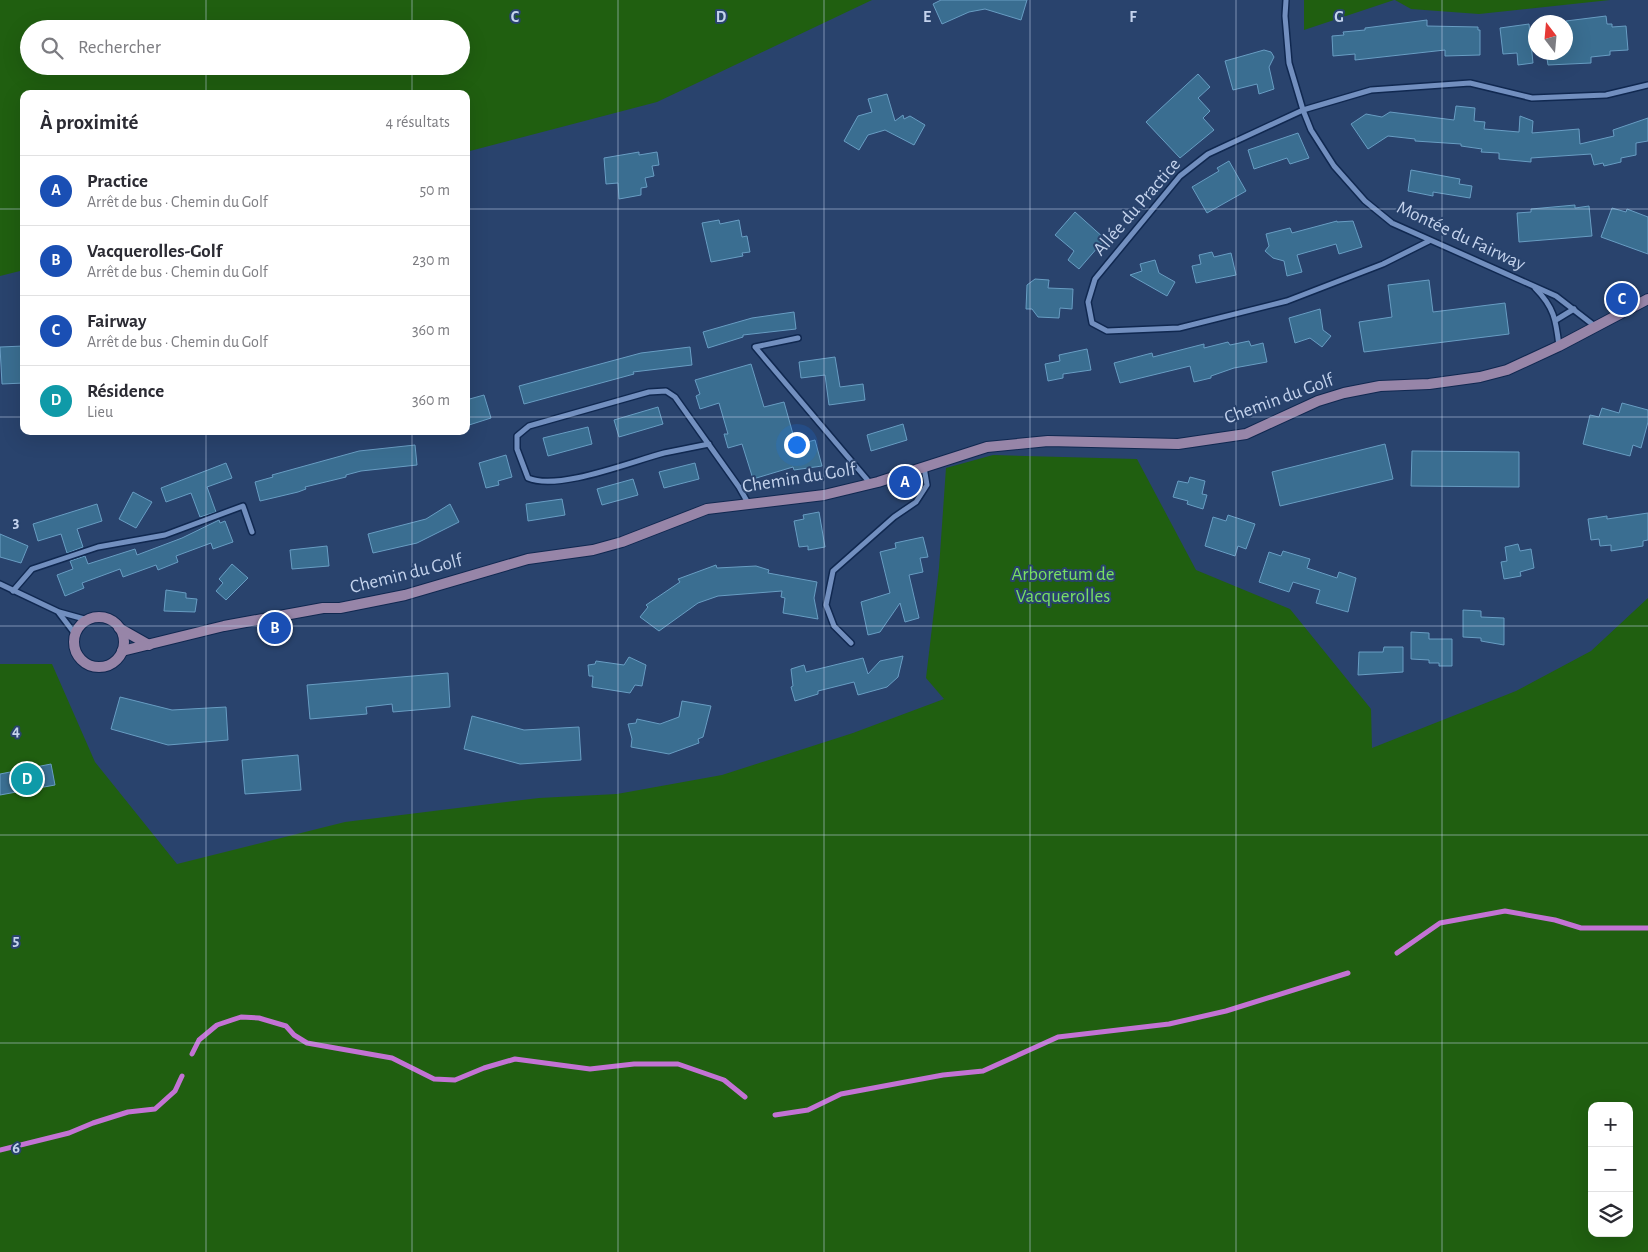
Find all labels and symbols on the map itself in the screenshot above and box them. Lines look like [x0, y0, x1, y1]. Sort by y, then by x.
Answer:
text: C [511, 9, 520, 25]
text: D [716, 9, 727, 25]
text: E [923, 9, 931, 25]
text: F [1129, 9, 1137, 25]
text: G [1334, 9, 1344, 25]
north arrow [1528, 15, 1573, 60]
street label: Allée du Practice [1090, 155, 1184, 259]
street label: Montée du Fairway [1394, 198, 1528, 274]
pin: C [1606, 280, 1638, 318]
street label: Chemin du Golf [1222, 370, 1337, 428]
your location [784, 432, 810, 458]
street label: Chemin du Golf [741, 459, 858, 496]
pin: A [889, 463, 921, 501]
text: 3 [13, 514, 20, 530]
street label: Chemin du Golf [348, 551, 465, 597]
park label: Arboretum de Vacquerolles [1011, 565, 1115, 606]
pin: B [259, 609, 291, 647]
text: 4 [12, 723, 20, 739]
pin: D [11, 760, 43, 798]
text: 5 [13, 932, 20, 948]
text: 6 [12, 1140, 20, 1156]

